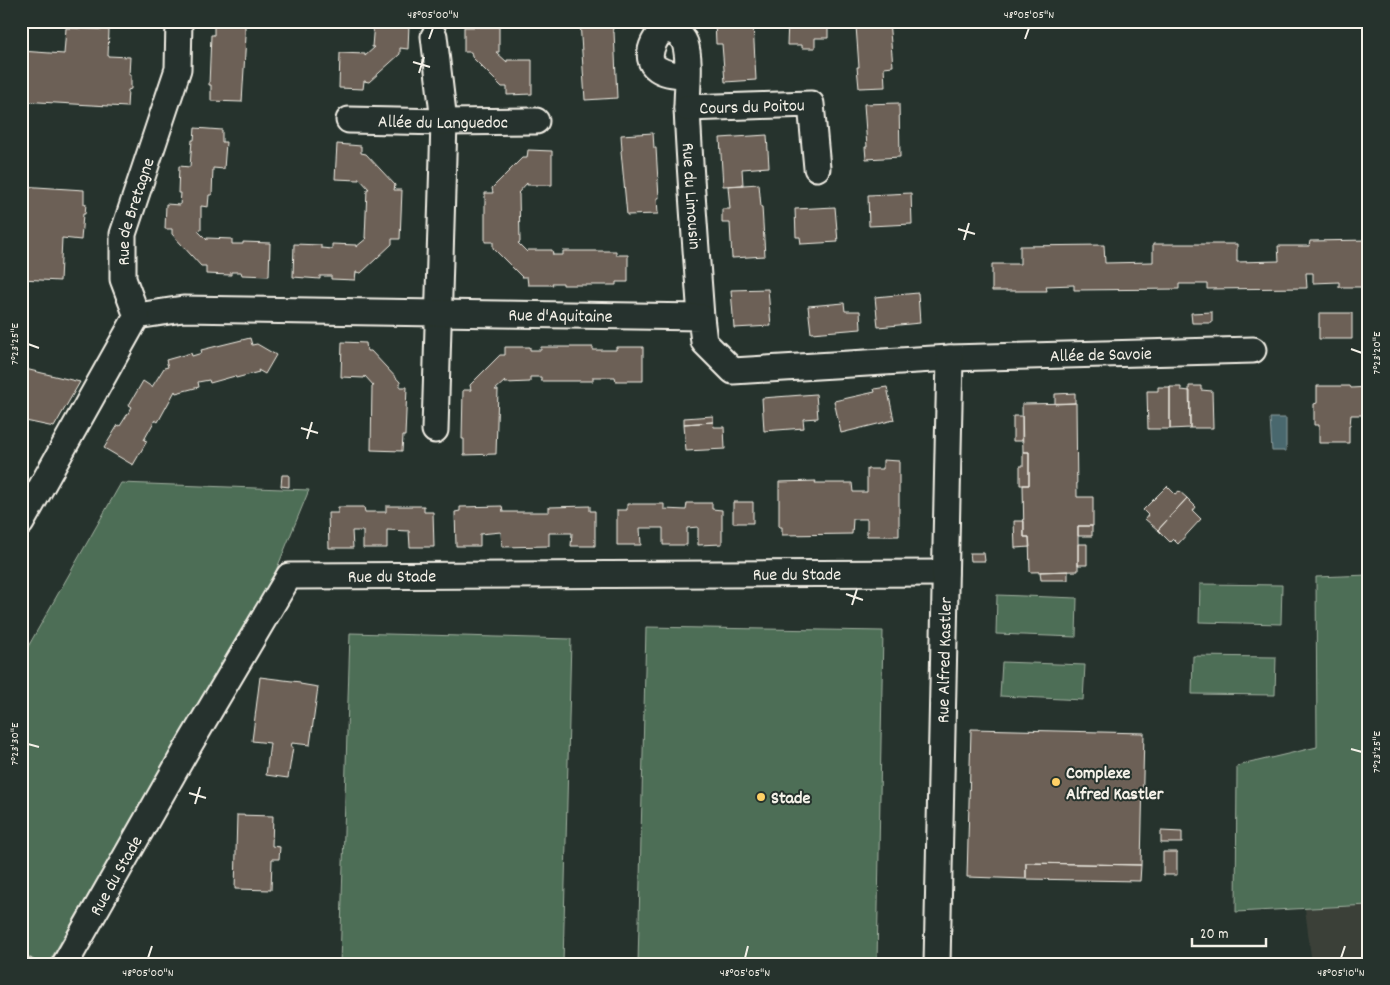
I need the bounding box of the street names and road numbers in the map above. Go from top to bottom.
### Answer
street label: Cours du Poitou [699,94,805,123]
street label: Allée du Languedoc [378,111,508,137]
street label: Rue du Limousin [674,142,706,251]
street label: Rue de Bretagne [113,155,163,266]
street label: Rue d'Aquitaine [508,304,613,331]
street label: Allée de Savoie [1050,343,1152,370]
street label: Rue du Stade [753,563,841,589]
street label: Rue du Stade [348,565,436,591]
street label: Rue Alfred Kastler [932,596,960,723]
street label: Rue du Stade [85,832,150,921]

